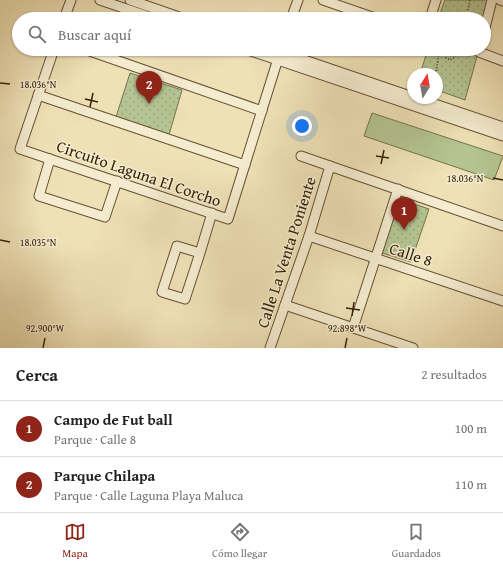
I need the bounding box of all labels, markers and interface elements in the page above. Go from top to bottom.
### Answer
search box [12,12,491,56]
icon: search [26,23,48,45]
text: Buscar aquí [58,24,131,45]
north arrow [407,68,443,104]
pin: 2 [136,71,162,104]
text: 18.036°N [20,77,57,92]
your location [292,116,312,136]
street label: Circuito Laguna El Corcho [54,134,224,212]
text: 18.036°N [447,171,484,186]
street label: Calle La Venta Poniente [250,173,322,331]
pin: 1 [391,197,417,230]
text: 18.035°N [20,235,57,250]
street label: Calle 8 [386,236,436,272]
text: 92.900°W [26,321,65,336]
text: 92.898°W [328,321,367,336]
text: Cerca [16,362,58,387]
text: 2 resultados [421,365,487,384]
text: Campo de Fut ball [54,409,173,430]
text: 1 [26,419,32,438]
text: 100 m [455,419,487,438]
text: Parque · Calle 8 [54,430,136,449]
text: Parque Chilapa [54,465,155,486]
text: 2 [26,475,32,494]
text: 110 m [455,475,487,494]
text: Parque · Calle Laguna Playa Maluca [54,486,243,505]
tab: Mapa [62,521,88,561]
tab: Cómo llegar [212,521,267,561]
tab: Guardados [392,521,441,561]

